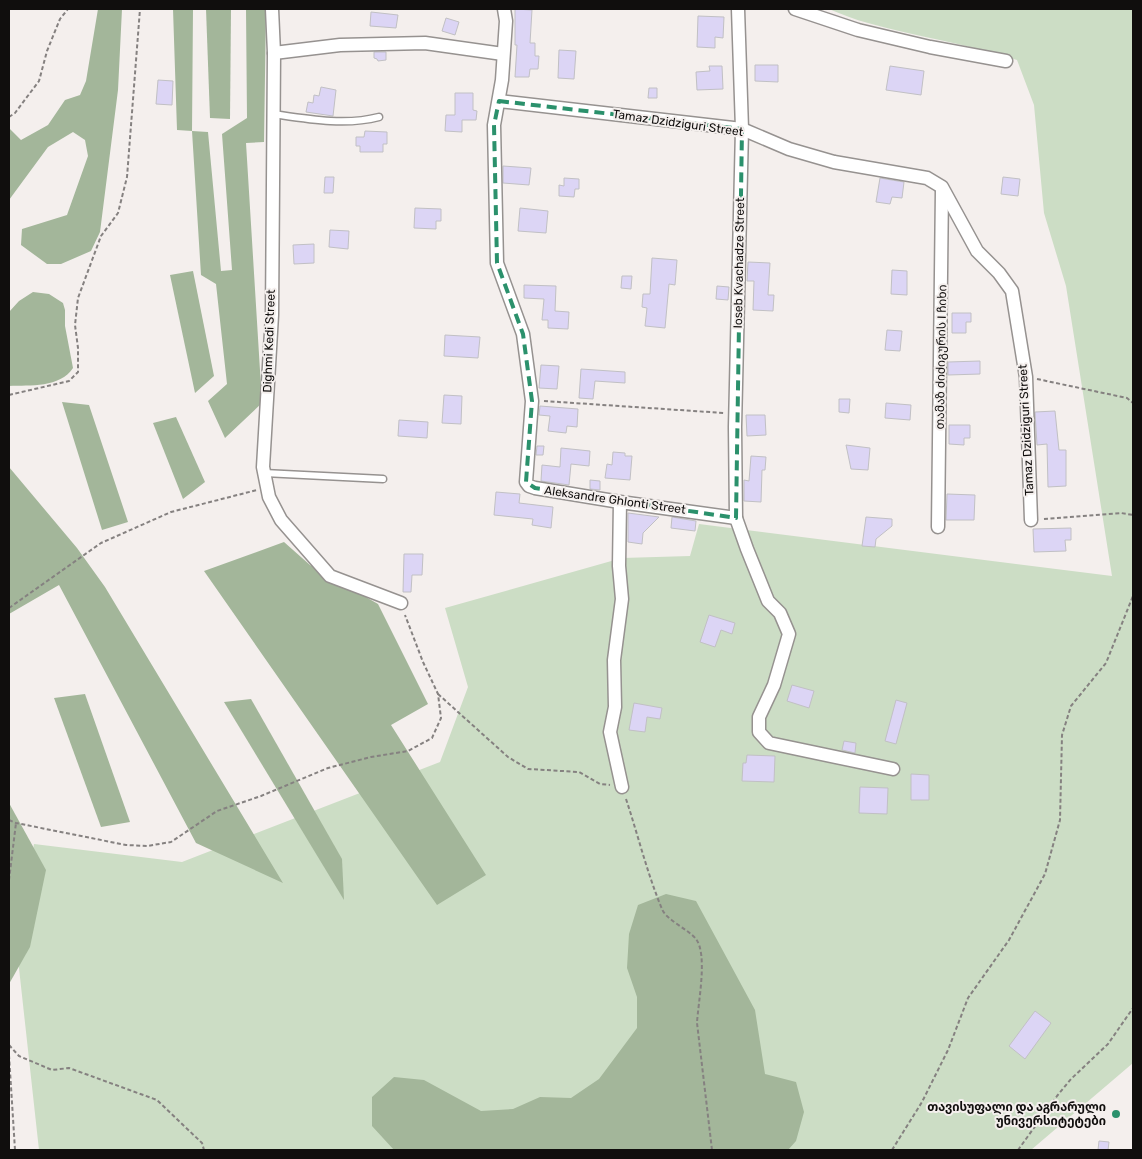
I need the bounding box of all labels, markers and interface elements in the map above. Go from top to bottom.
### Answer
street label: Tamaz Dzidziguri Street [612,107,744,139]
street label: Ioseb Kvachadze Street [731,197,747,329]
street label: თამაზ ძიძიგურის I ჩიხი [933,284,949,430]
street label: Dighmi Kedi Street [260,289,278,393]
street label: Tamaz Dzidziguri Street [1016,364,1036,496]
street label: Aleksandre Ghlonti Street [543,483,687,517]
place label: თავისუფალი და აგრარული უნივერსიტეტები [927,1100,1106,1128]
marker: თავისუფალი და აგრარული უნივერსიტეტები [1110,1108,1122,1120]

